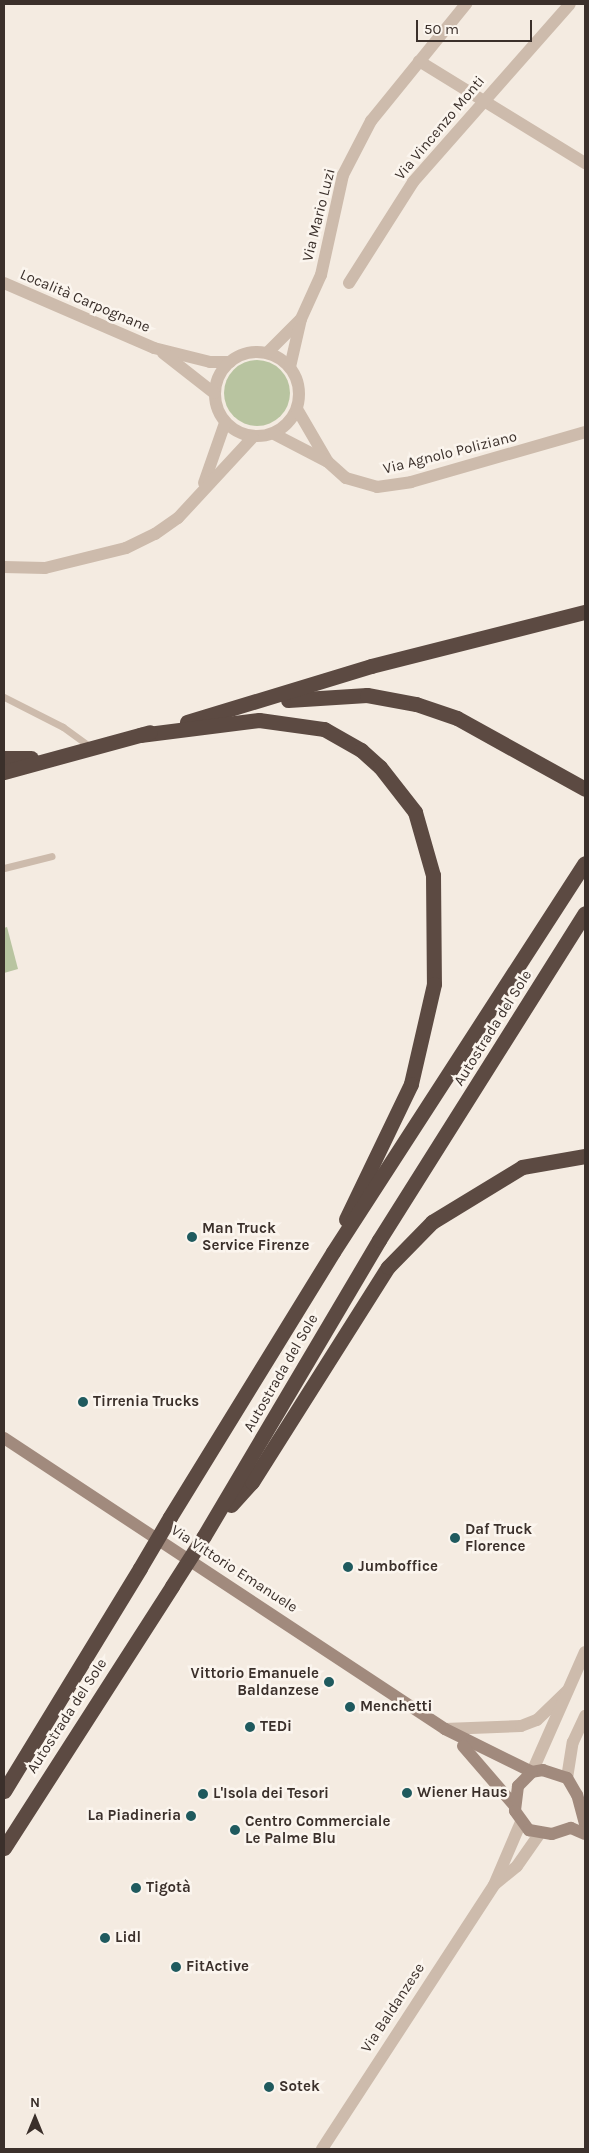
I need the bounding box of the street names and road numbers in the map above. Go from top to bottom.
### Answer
street label: Via Vincenzo Monti [391,72,489,184]
street label: Via Mario Luzi [299,167,339,263]
street label: Località Carpognane [17,265,153,337]
street label: Via Agnolo Poliziano [381,428,519,478]
street label: Autostrada del Sole [450,967,536,1089]
street label: Autostrada del Sole [240,1311,322,1435]
street label: Via Vittorio Emanuele [167,1521,301,1617]
street label: Autostrada del Sole [23,1655,111,1777]
street label: Via Baldanzese [357,1960,429,2056]

